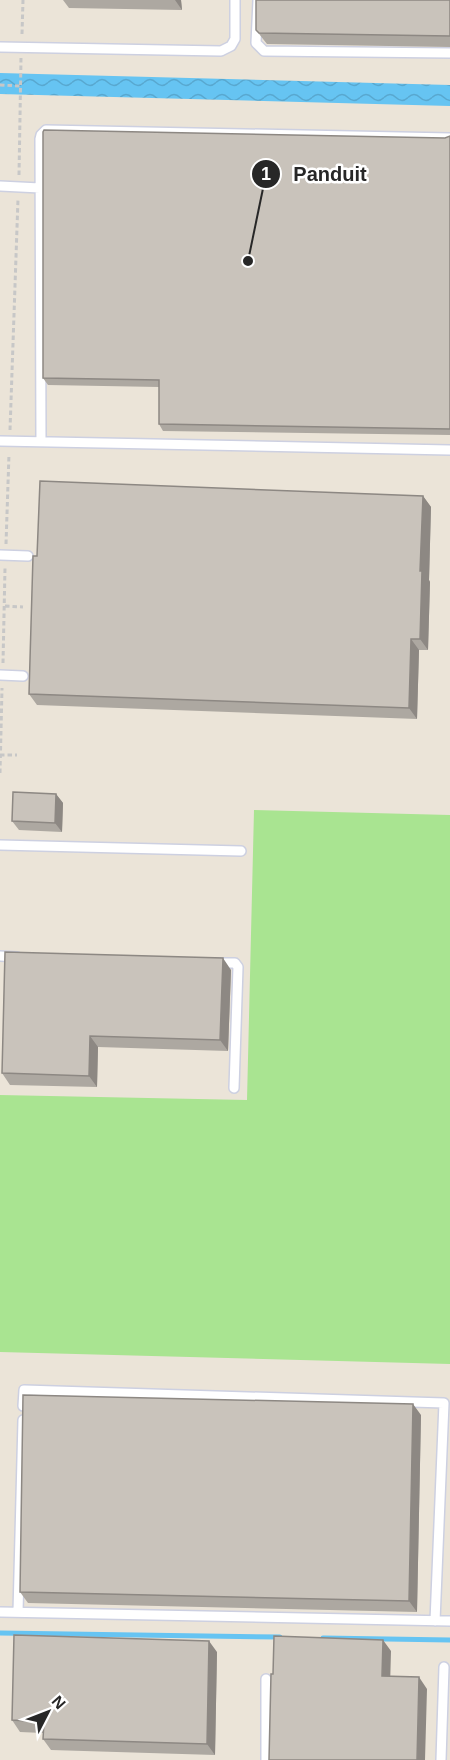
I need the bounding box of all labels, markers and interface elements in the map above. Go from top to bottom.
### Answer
callout: Panduit [251,155,379,193]
text: Panduit [293,163,367,185]
text: 1 [261,164,271,184]
north arrow [18,1682,78,1742]
text: N [49,1692,69,1712]

